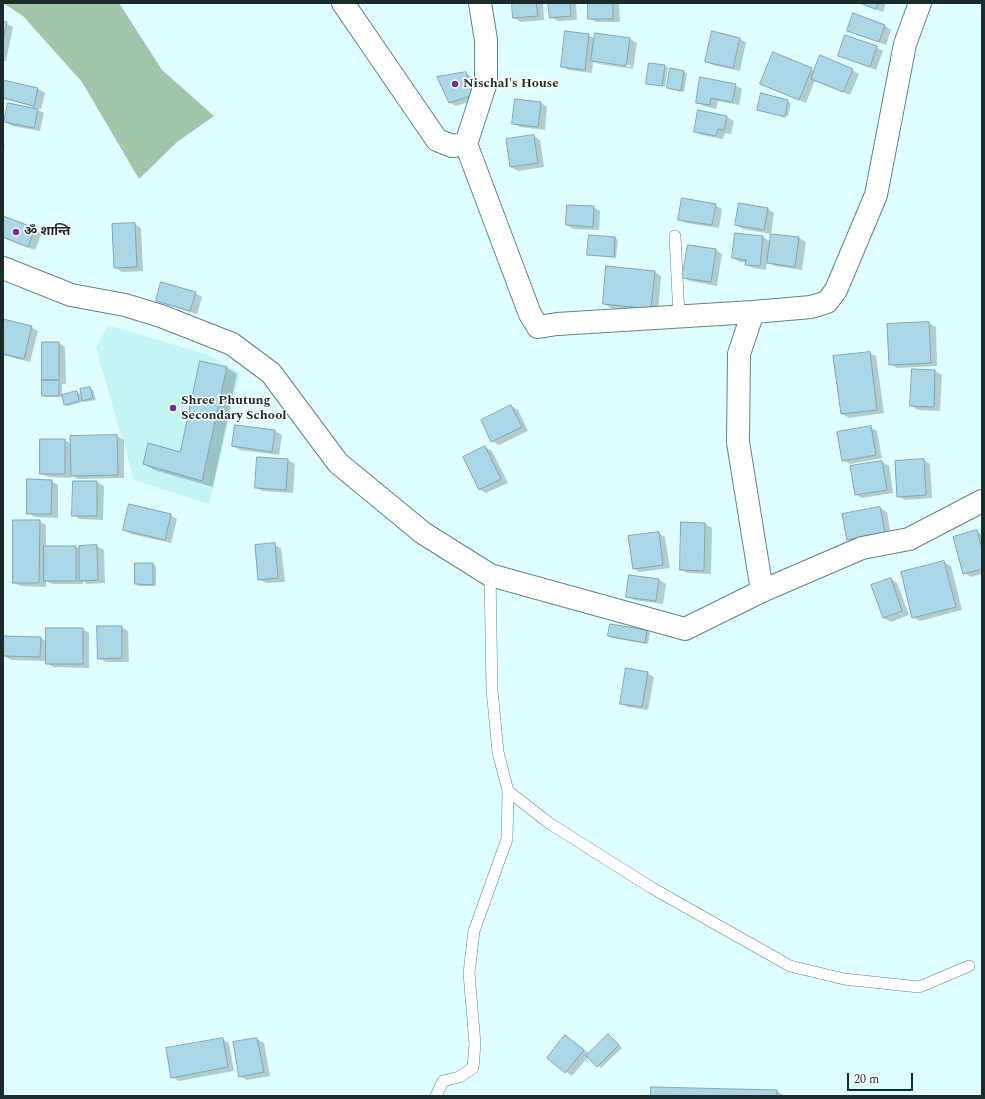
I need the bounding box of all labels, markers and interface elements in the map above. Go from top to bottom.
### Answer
place label: Nischal's House [463,76,559,92]
marker: Nischal's House [450,79,460,89]
place label: ॐ शान्ति [24,224,70,240]
marker: ॐ शान्ति [11,227,21,237]
place label: Shree Phutung Secondary School [181,393,286,424]
marker: Shree Phutung Secondary School [168,403,178,413]
scale bar [849,1065,915,1091]
text: 20 m [854,1070,879,1089]

